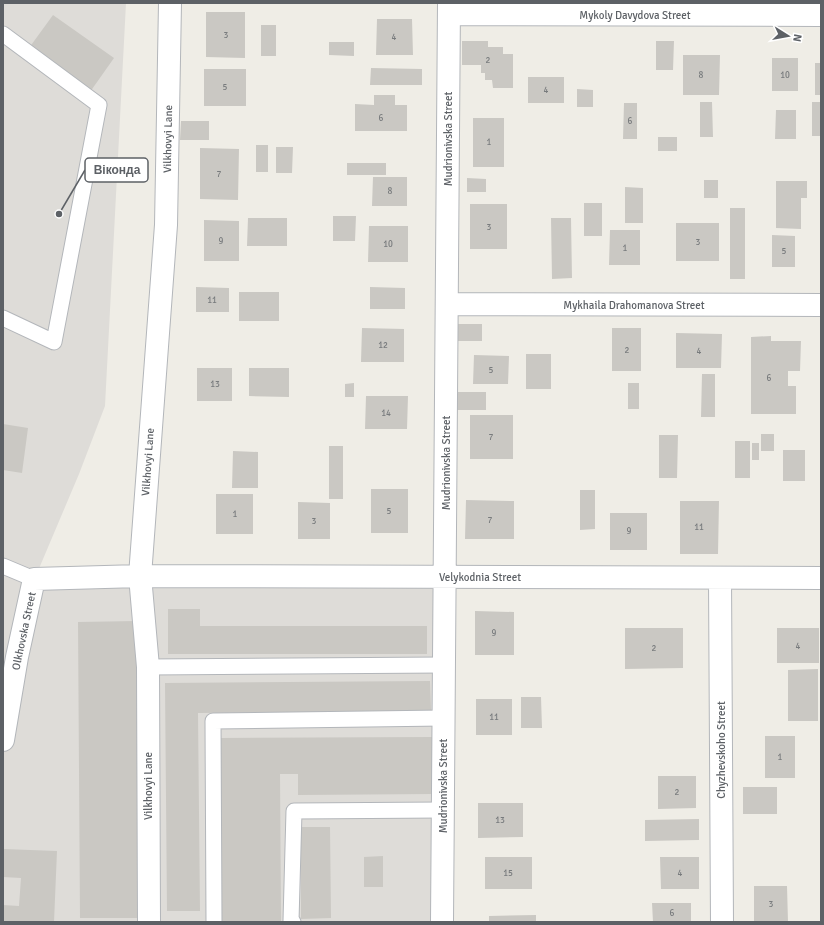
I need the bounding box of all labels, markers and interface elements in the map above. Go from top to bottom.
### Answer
street label: Mykoly Davydova Street [579,9,691,22]
north arrow [768,16,808,56]
house number: 3 [224,30,229,41]
house number: 4 [392,32,397,43]
text: N [790,33,804,43]
house number: 2 [486,55,491,66]
house number: 8 [699,70,704,81]
house number: 10 [780,70,790,81]
house number: 5 [223,82,228,93]
house number: 4 [544,85,549,96]
street label: Mudrionivska Street [442,92,455,186]
street label: Vilkhovyi Lane [161,105,175,173]
house number: 6 [379,113,384,124]
house number: 6 [628,116,633,127]
house number: 1 [487,137,492,148]
callout: Віконда [85,158,148,182]
text: Віконда [94,163,141,178]
house number: 7 [217,169,222,180]
house number: 8 [388,186,393,197]
house number: 3 [487,222,492,233]
house number: 9 [219,236,224,247]
house number: 3 [696,237,701,248]
house number: 10 [383,239,393,250]
house number: 1 [623,243,628,254]
house number: 5 [782,246,787,257]
house number: 11 [207,295,217,306]
street label: Mykhaila Drahomanova Street [563,299,705,312]
house number: 12 [378,340,388,351]
house number: 2 [625,345,630,356]
house number: 4 [697,346,702,357]
house number: 5 [489,365,494,376]
house number: 6 [767,373,772,384]
house number: 13 [210,379,220,390]
house number: 14 [381,408,391,419]
street label: Mudrionivska Street [440,416,453,510]
street label: Vilkhovyi Lane [139,428,157,496]
house number: 7 [489,432,494,443]
house number: 5 [387,506,392,517]
house number: 1 [233,509,238,520]
house number: 7 [488,515,493,526]
house number: 3 [312,516,317,527]
house number: 11 [694,522,704,533]
house number: 9 [627,526,632,537]
street label: Velykodnia Street [439,571,521,584]
street label: Olkhovska Street [9,591,39,671]
house number: 9 [492,628,497,639]
house number: 4 [796,641,801,652]
house number: 2 [652,643,657,654]
street label: Chyzhevskoho Street [715,701,728,799]
house number: 11 [489,712,499,723]
street label: Mudrionivska Street [437,739,450,833]
street label: Vilkhovyi Lane [142,752,155,820]
house number: 1 [778,752,783,763]
house number: 2 [675,787,680,798]
house number: 13 [495,815,505,826]
house number: 15 [503,868,513,879]
house number: 4 [678,868,683,879]
house number: 3 [769,899,774,910]
house number: 6 [670,908,675,919]

